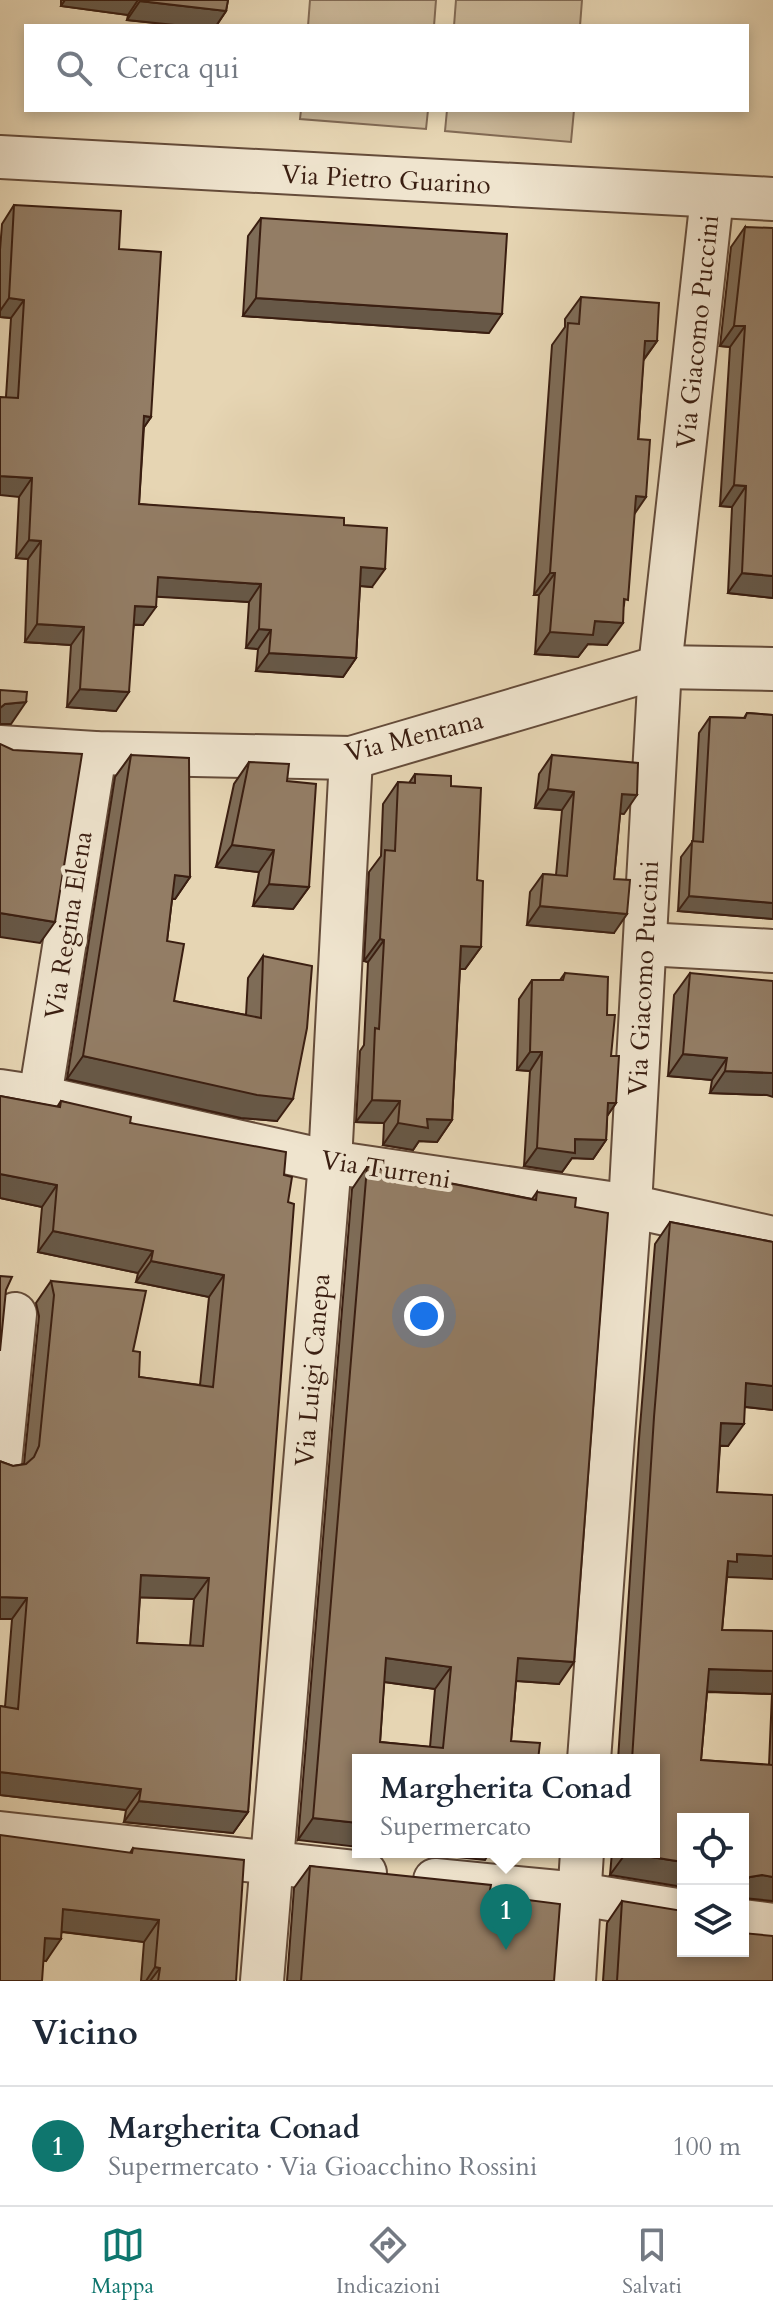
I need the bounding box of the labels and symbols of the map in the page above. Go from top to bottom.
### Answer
street label: Via Pietro Guarino [280,157,492,202]
street label: Via Giacomo Puccini [668,213,727,451]
street label: Via Mentana [341,702,487,771]
street label: Via Regina Elena [36,829,101,1022]
street label: Via Giacomo Puccini [620,860,667,1097]
street label: Via Turreni [319,1142,453,1197]
street label: Via Luigi Canepa [287,1272,338,1468]
your location [404,1296,444,1336]
pin: 1 [480,1884,532,1950]

